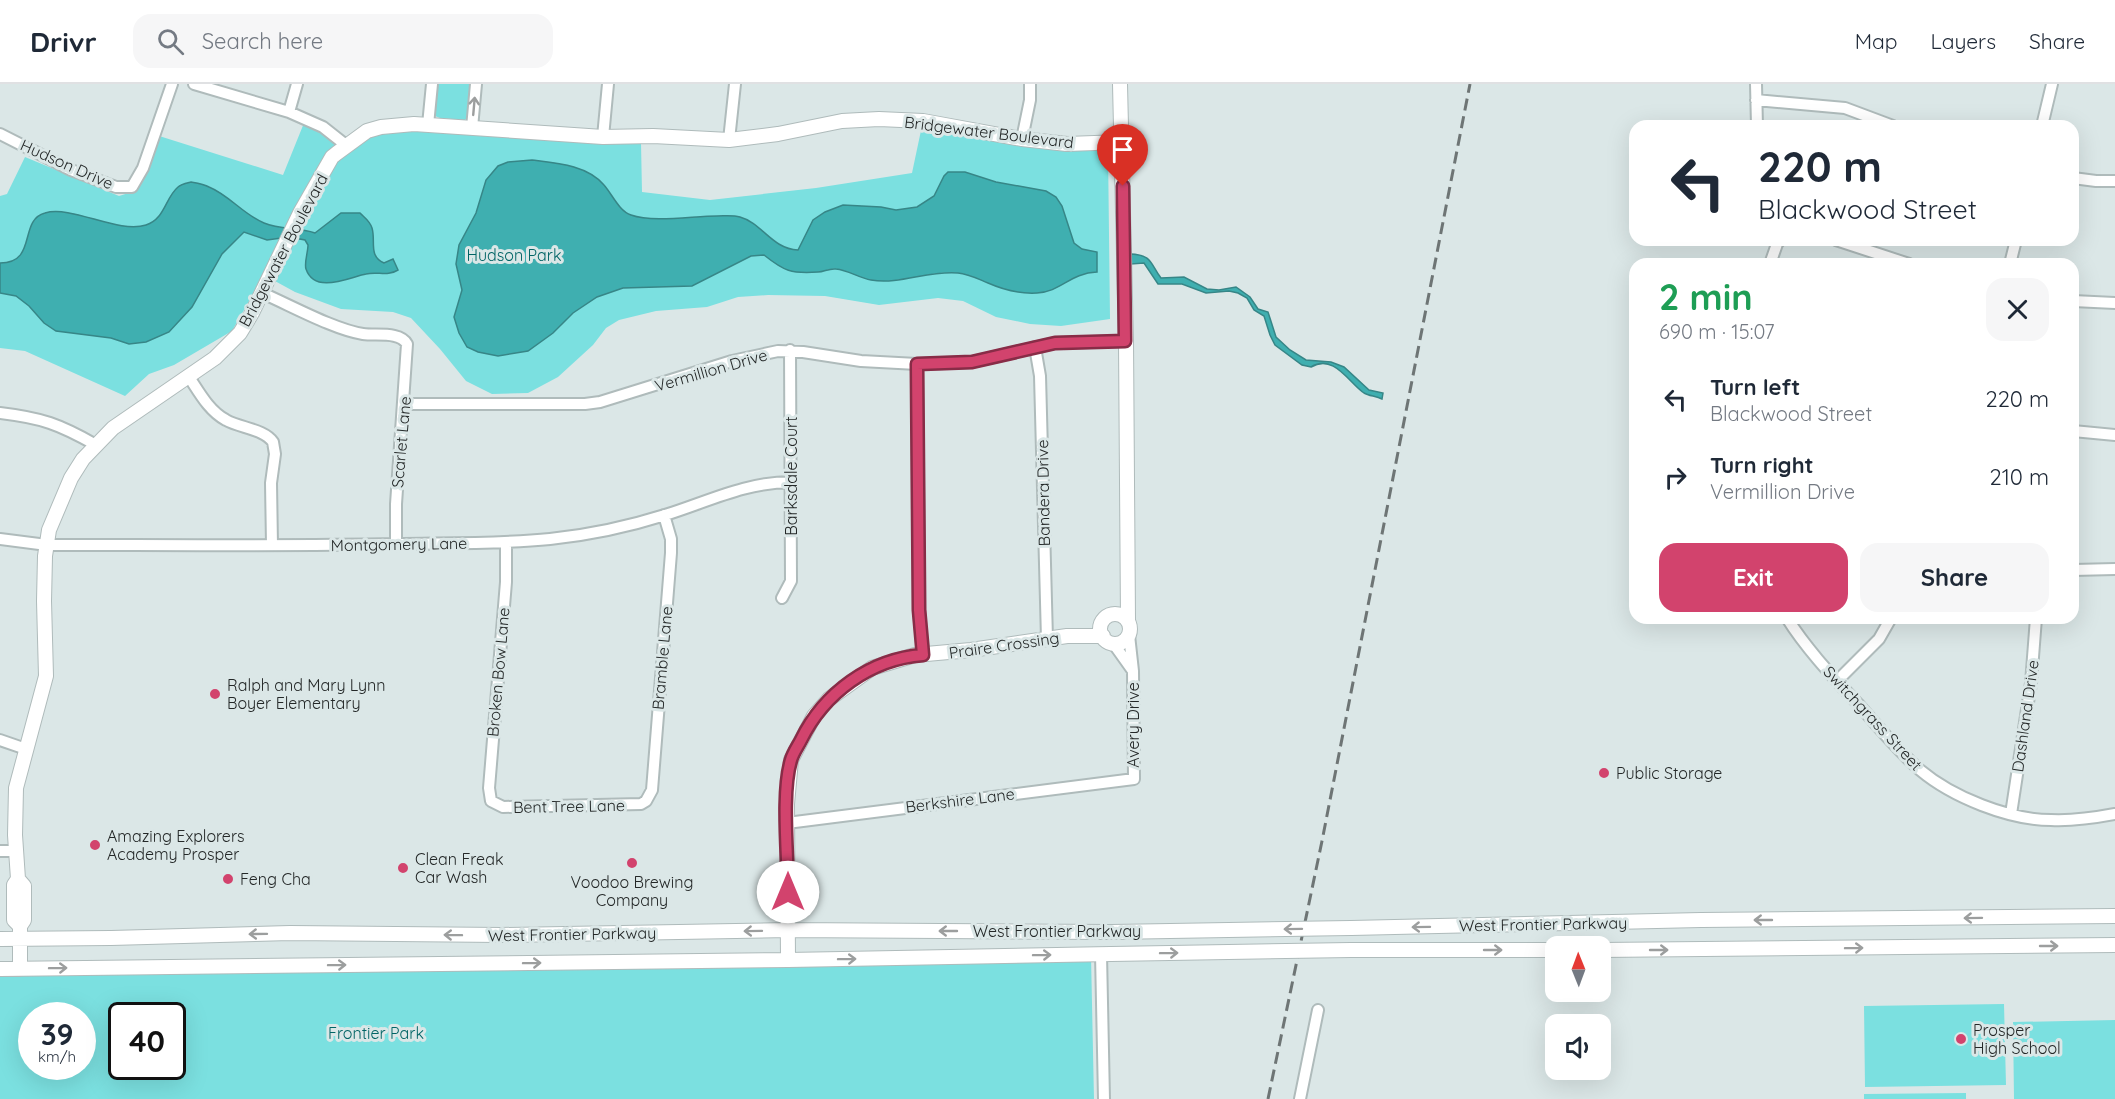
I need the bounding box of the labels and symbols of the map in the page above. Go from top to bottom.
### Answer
one-way arrow [469,97,480,116]
street label: Bridgewater Boulevard [903,112,1075,152]
pin [1097,124,1148,186]
street label: Hudson Drive [17,135,117,193]
street label: Bridgewater Boulevard [234,170,332,330]
park label: Hudson Park [467,245,561,265]
street label: Vermillion Drive [652,344,770,396]
street label: Scarlet Lane [387,395,415,489]
street label: Barksdale Court [781,416,801,536]
street label: Bandera Drive [1032,440,1054,546]
street label: Montgomery Lane [331,533,467,555]
street label: Bramble Lane [648,605,676,711]
street label: Broken Bow Lane [482,607,514,737]
street label: Praire Crossing [947,627,1061,663]
street label: Dashland Drive [2007,659,2043,773]
street label: Switchgrass Street [1819,661,1927,775]
place label: Ralph and Mary Lynn Boyer Elementary [227,675,386,713]
street label: Avery Drive [1123,682,1143,768]
marker: Ralph and Mary Lynn Boyer Elementary [208,687,222,701]
place label: Public Storage [1616,763,1722,783]
marker: Public Storage [1597,766,1611,780]
street label: Berkshire Lane [904,783,1016,817]
street label: Bent Tree Lane [513,795,625,817]
place label: Amazing Explorers Academy Prosper [107,826,245,864]
marker: Amazing Explorers Academy Prosper [88,838,102,852]
place label: Clean Freak Car Wash [415,849,503,887]
marker: Voodoo Brewing Company [625,856,639,870]
position arrow [756,860,820,924]
marker: Clean Freak Car Wash [396,861,410,875]
place label: Feng Cha [240,869,311,889]
marker: Feng Cha [221,872,235,886]
place label: Voodoo Brewing Company [571,872,693,910]
one-way arrow [1963,912,1983,924]
street label: West Frontier Parkway [1459,913,1627,935]
one-way arrow [1754,914,1774,926]
street label: West Frontier Parkway [973,921,1141,941]
one-way arrow [1412,921,1432,933]
street label: West Frontier Parkway [488,923,656,945]
one-way arrow [1283,923,1303,935]
one-way arrow [744,925,764,936]
one-way arrow [939,925,959,937]
one-way arrow [249,928,269,940]
one-way arrow [444,929,464,941]
north arrow [1545,936,1611,1002]
one-way arrow [2038,940,2058,952]
one-way arrow [1843,942,1863,954]
one-way arrow [1483,944,1503,956]
one-way arrow [1648,944,1668,956]
one-way arrow [1159,947,1179,959]
one-way arrow [1031,949,1051,961]
one-way arrow [836,953,856,965]
one-way arrow [522,957,542,969]
one-way arrow [327,959,347,971]
one-way arrow [48,962,68,974]
speed limit sign: 40 [108,1002,186,1080]
place label: Prosper High School [1973,1020,2061,1058]
park label: Frontier Park [328,1023,424,1043]
marker: Prosper High School [1954,1032,1968,1046]

